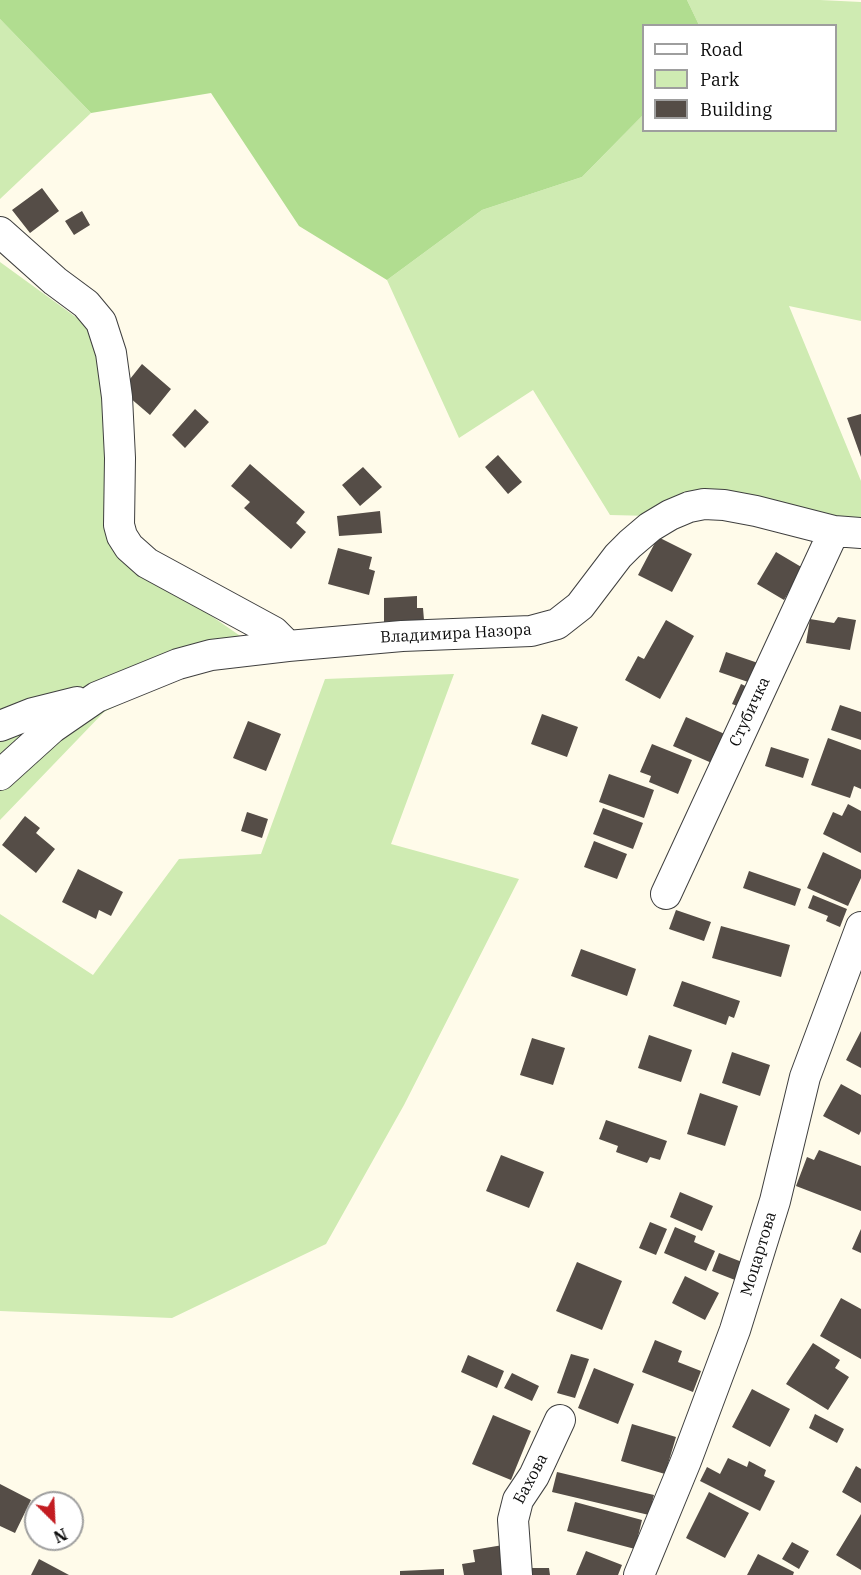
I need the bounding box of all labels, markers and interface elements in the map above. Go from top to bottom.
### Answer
legend [642,24,837,132]
text: Road [700,38,743,61]
text: Park [700,68,739,91]
text: Building [700,98,772,121]
street label: Владимира Назора [380,620,532,648]
street label: Стубичка [726,674,774,750]
street label: Моцартова [737,1209,781,1299]
street label: Бахова [510,1451,552,1507]
north arrow [24,1491,84,1551]
text: N [51,1524,70,1547]

